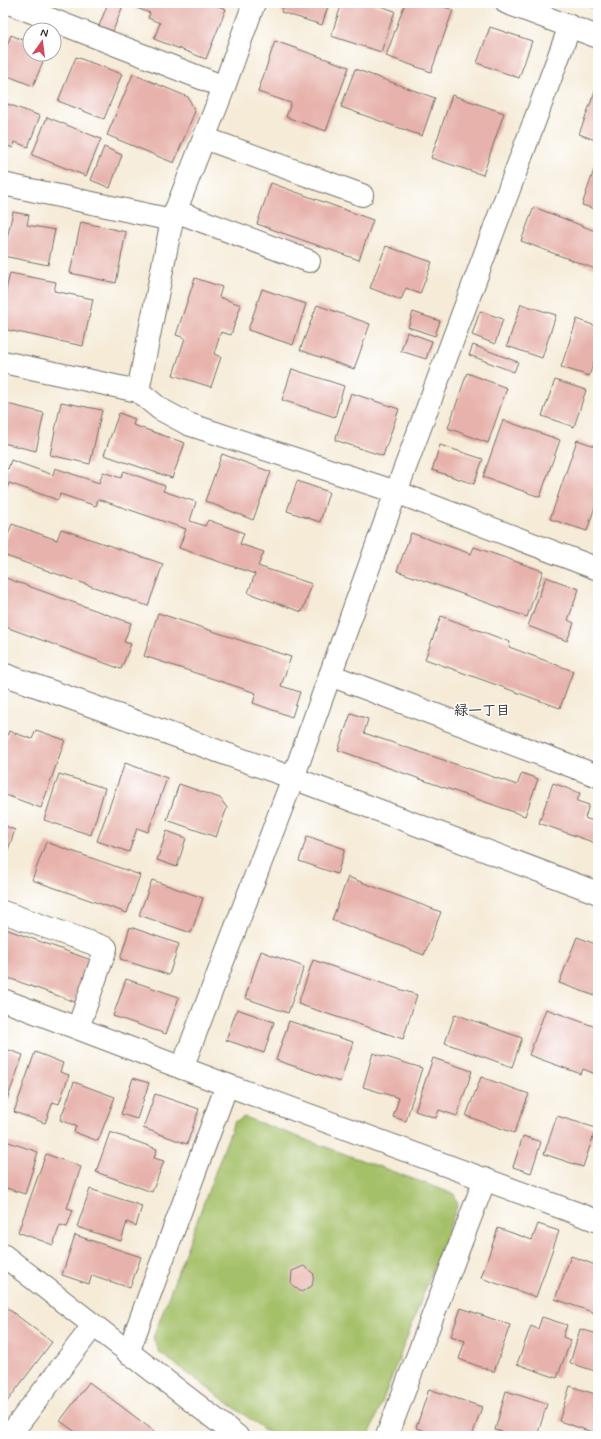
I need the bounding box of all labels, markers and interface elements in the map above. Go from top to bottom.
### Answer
north arrow [22,22,62,62]
text: N [39,26,49,41]
district label: 緑一丁目 [454,702,510,720]

